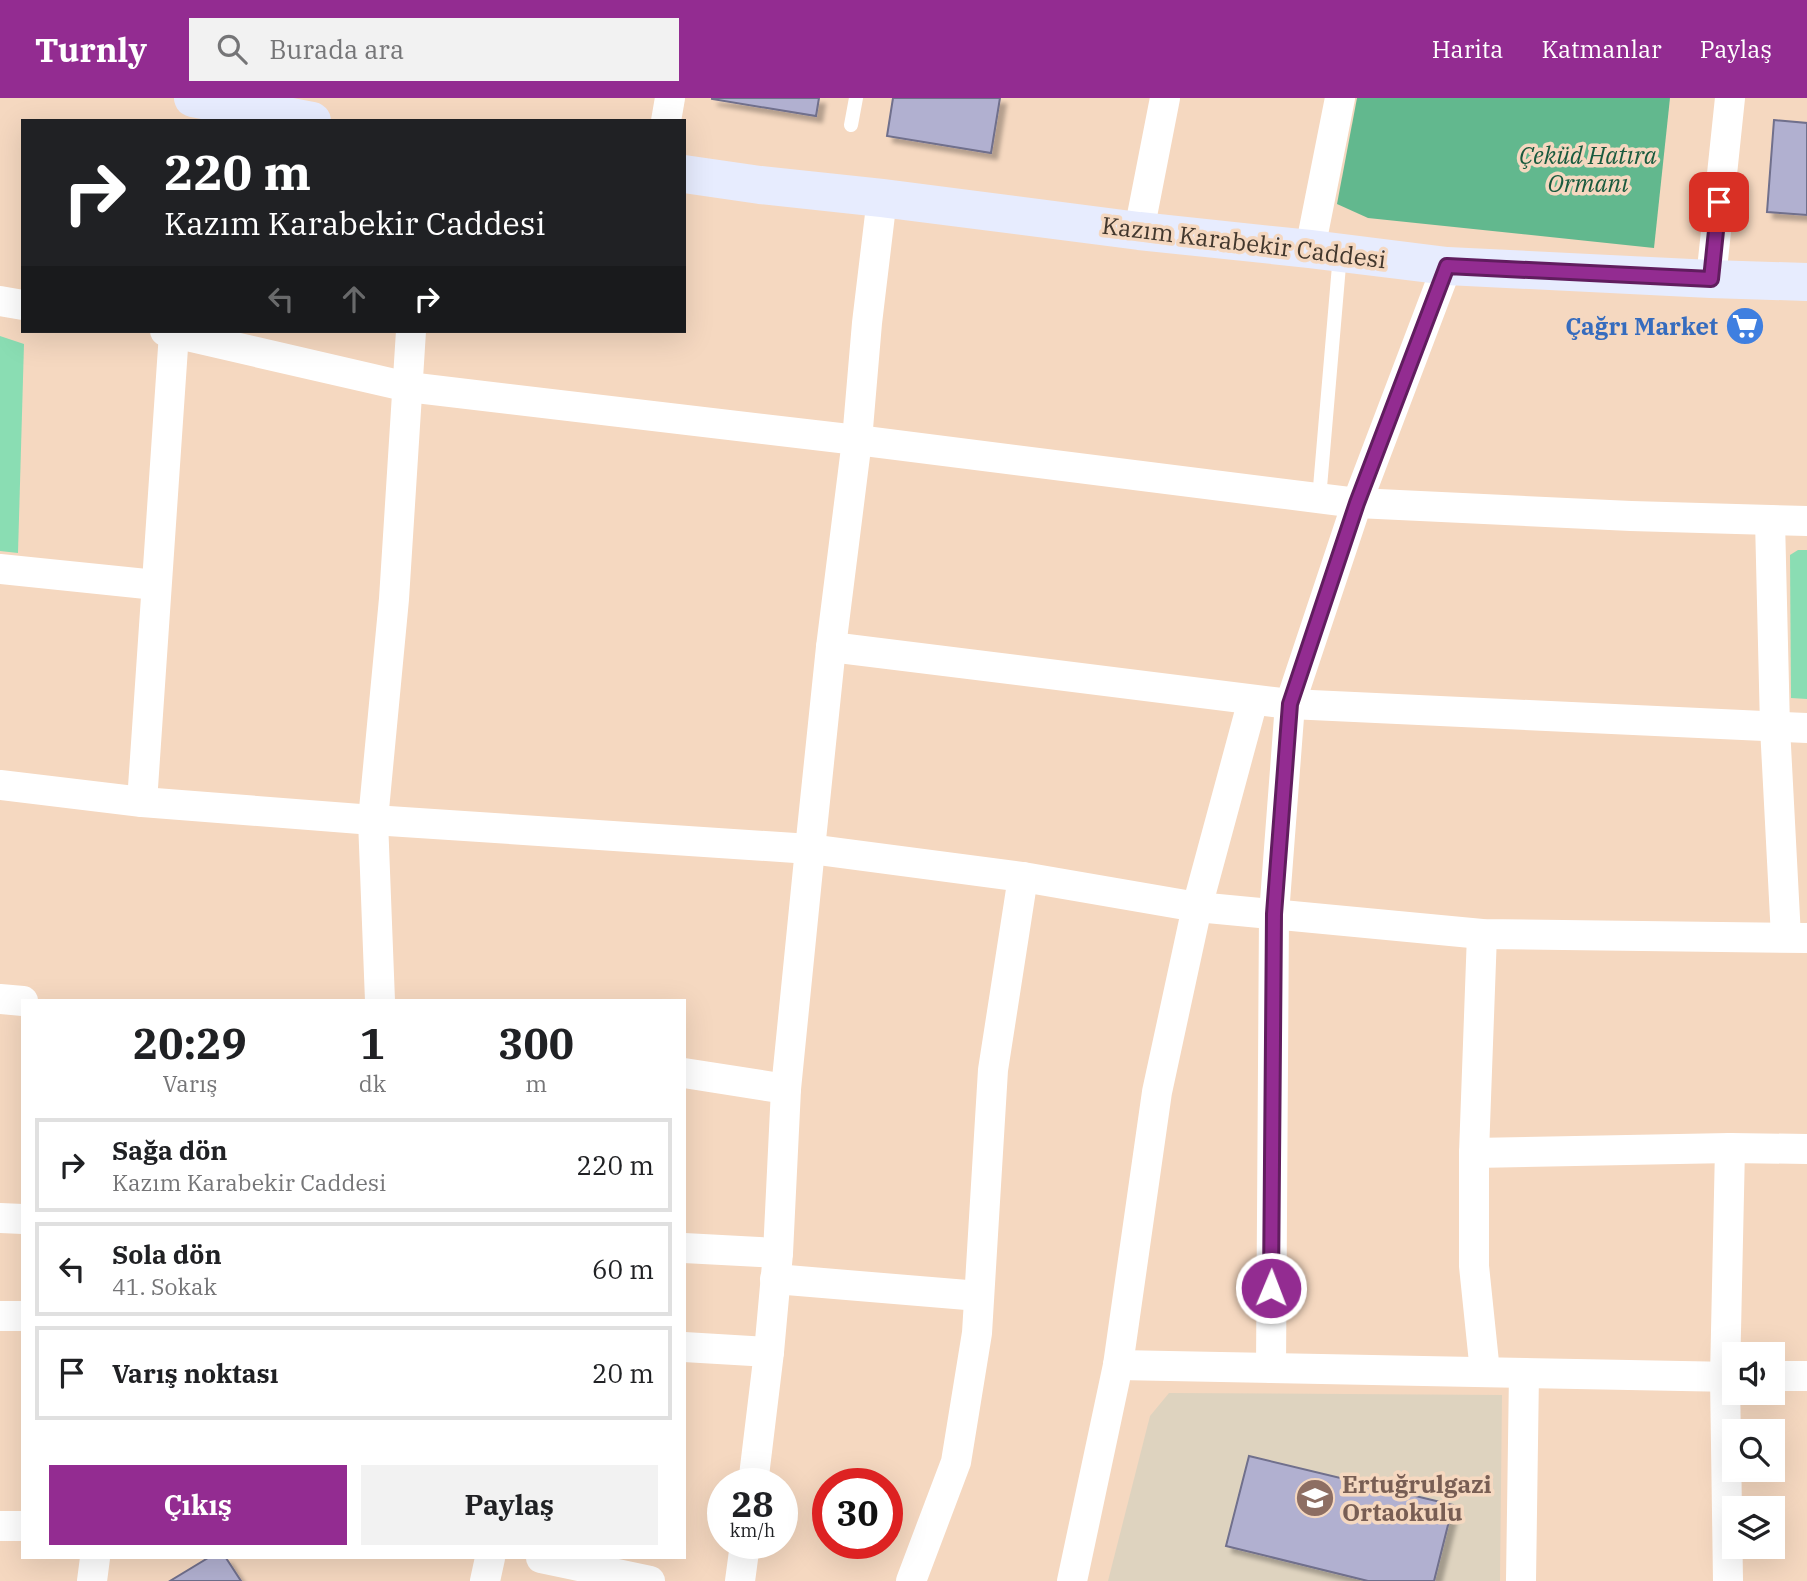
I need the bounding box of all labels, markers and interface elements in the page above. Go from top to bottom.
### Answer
search box [189,18,679,81]
text: Turnly [35,28,147,71]
icon: search [213,30,251,68]
text: Burada ara [269,32,404,66]
text: Harita [1432,33,1503,65]
text: Katmanlar [1541,33,1662,65]
text: Paylaş [1700,33,1772,65]
park label: Çeküd Hatıra Ormanı [1519,139,1657,199]
text: 220 m [164,140,311,203]
icon: right [49,147,140,238]
pin [1689,172,1749,232]
icon: arrive [1700,183,1738,221]
text: Kazım Karabekir Caddesi [164,202,545,244]
street label: Kazım Karabekir Caddesi [1100,209,1388,275]
icon: left [262,280,300,318]
icon: ahead [335,280,373,318]
icon: right [408,280,446,318]
supermarket icon: Çağrı Market [1724,305,1766,347]
place label: Çağrı Market [1565,310,1718,342]
text: 20:29 [133,1016,247,1071]
text: 1 [360,1016,385,1071]
text: 300 [498,1016,574,1071]
text: Varış [162,1068,217,1098]
text: dk [359,1068,386,1098]
text: m [525,1068,547,1098]
text: Sağa dön [112,1133,228,1167]
icon: right [53,1146,91,1184]
text: 220 m [576,1148,654,1182]
text: Kazım Karabekir Caddesi [112,1167,386,1197]
text: Sola dön [112,1237,222,1271]
icon: left [53,1250,91,1288]
position arrow [1234,1251,1308,1325]
text: 60 m [592,1252,654,1286]
text: 41. Sokak [112,1271,217,1301]
map controls [1722,1342,1785,1559]
button: sound [1722,1342,1785,1405]
icon: arrive [53,1354,91,1392]
text: Varış noktası [112,1356,278,1390]
text: 20 m [592,1356,654,1390]
button: search [1722,1419,1785,1482]
button: Çıkış [49,1465,347,1545]
button: Paylaş [361,1465,658,1545]
speed limit sign: 30 [812,1468,903,1559]
place label: Ertuğrulgazi Ortaokulu [1342,1468,1492,1528]
school or university icon: Ertuğrulgazi Ortaokulu [1294,1477,1336,1519]
text: 28 [731,1481,774,1527]
button: layers [1722,1496,1785,1559]
text: km/h [730,1519,775,1542]

